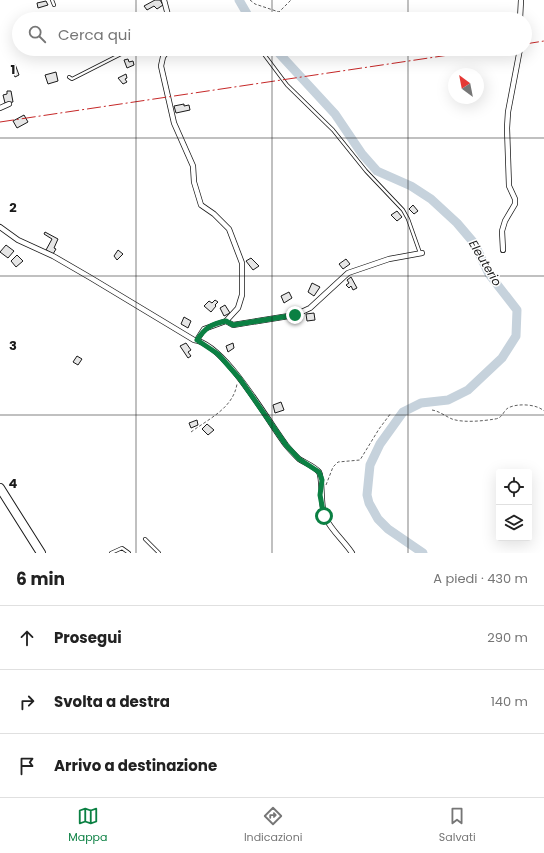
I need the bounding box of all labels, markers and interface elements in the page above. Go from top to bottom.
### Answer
search box [12,12,532,56]
icon: search [26,23,48,45]
text: Cerca qui [58,24,131,45]
text: 1 [11,60,15,79]
north arrow [448,68,484,104]
text: 2 [9,198,17,217]
water label: Eleuterio [465,236,506,289]
route end [286,306,304,324]
text: 3 [9,336,17,355]
map controls [496,469,532,541]
button: locate [496,469,532,505]
text: 4 [9,474,18,493]
button: layers [496,505,532,541]
route start [315,507,333,525]
text: 6 min [16,567,65,591]
text: A piedi · 430 m [433,569,528,588]
icon: ahead [16,627,38,649]
text: Prosegui [54,627,122,648]
text: 290 m [487,628,528,647]
icon: right [16,691,38,713]
text: Svolta a destra [54,691,170,712]
text: 140 m [491,692,528,711]
icon: arrive [16,755,38,777]
text: Arrivo a destinazione [54,755,217,776]
tab: Mappa [68,805,107,846]
tab: Indicazioni [244,805,302,846]
tab: Salvati [439,805,476,846]

